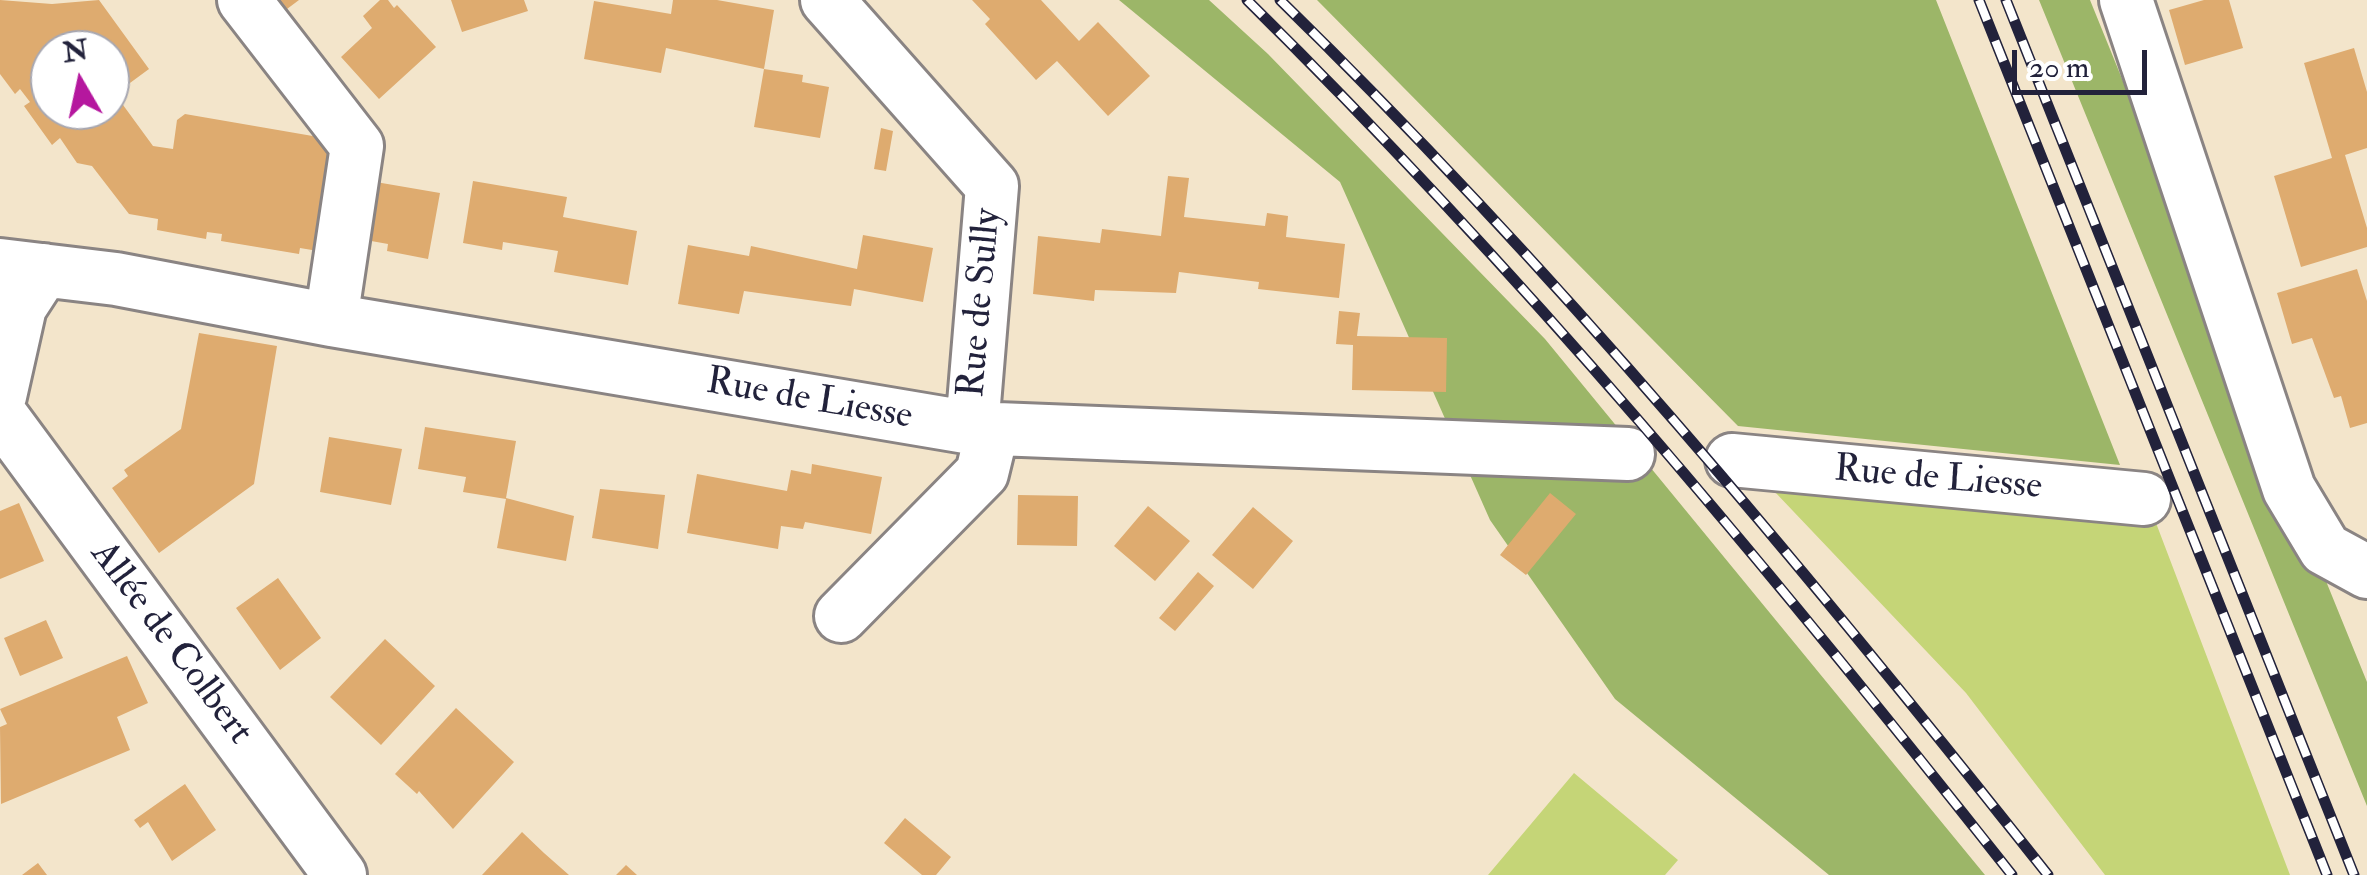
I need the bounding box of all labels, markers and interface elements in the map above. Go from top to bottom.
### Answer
north arrow [30,30,130,130]
scale bar [2017,30,2152,92]
text: N [60,33,91,71]
text: 20 m [2029,49,2089,86]
street label: Rue de Sully [951,207,1013,399]
street label: Rue de Liesse [703,360,915,442]
street label: Rue de Liesse [1832,448,2044,512]
street label: Allée de Colbert [79,534,261,754]

